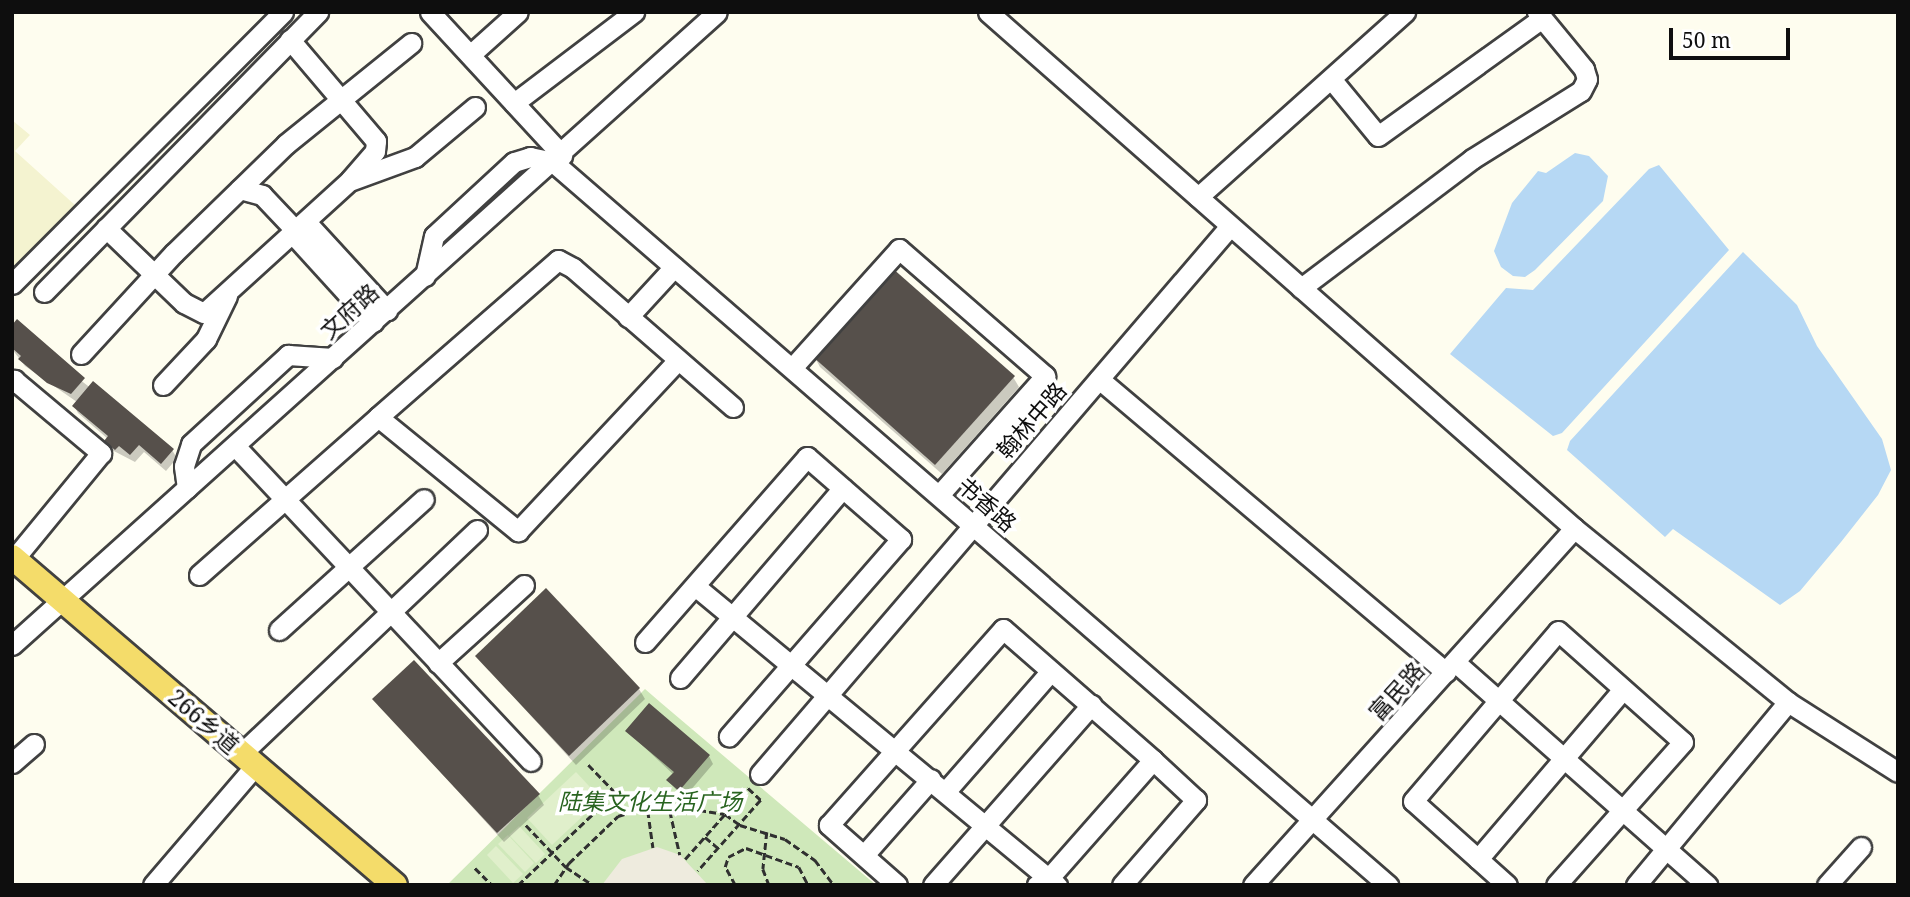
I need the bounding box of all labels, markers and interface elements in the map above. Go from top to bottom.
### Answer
scale bar [1672,14,1793,58]
text: 50 m [1682,26,1731,54]
street label: 文府路 [314,278,384,344]
street label: 翰林中路 [990,376,1072,464]
street label: 书香路 [952,471,1022,537]
street label: 富民路 [1363,656,1429,726]
street label: 266乡道 [163,683,245,759]
park label: 陆集文化生活广场 [558,787,742,815]

